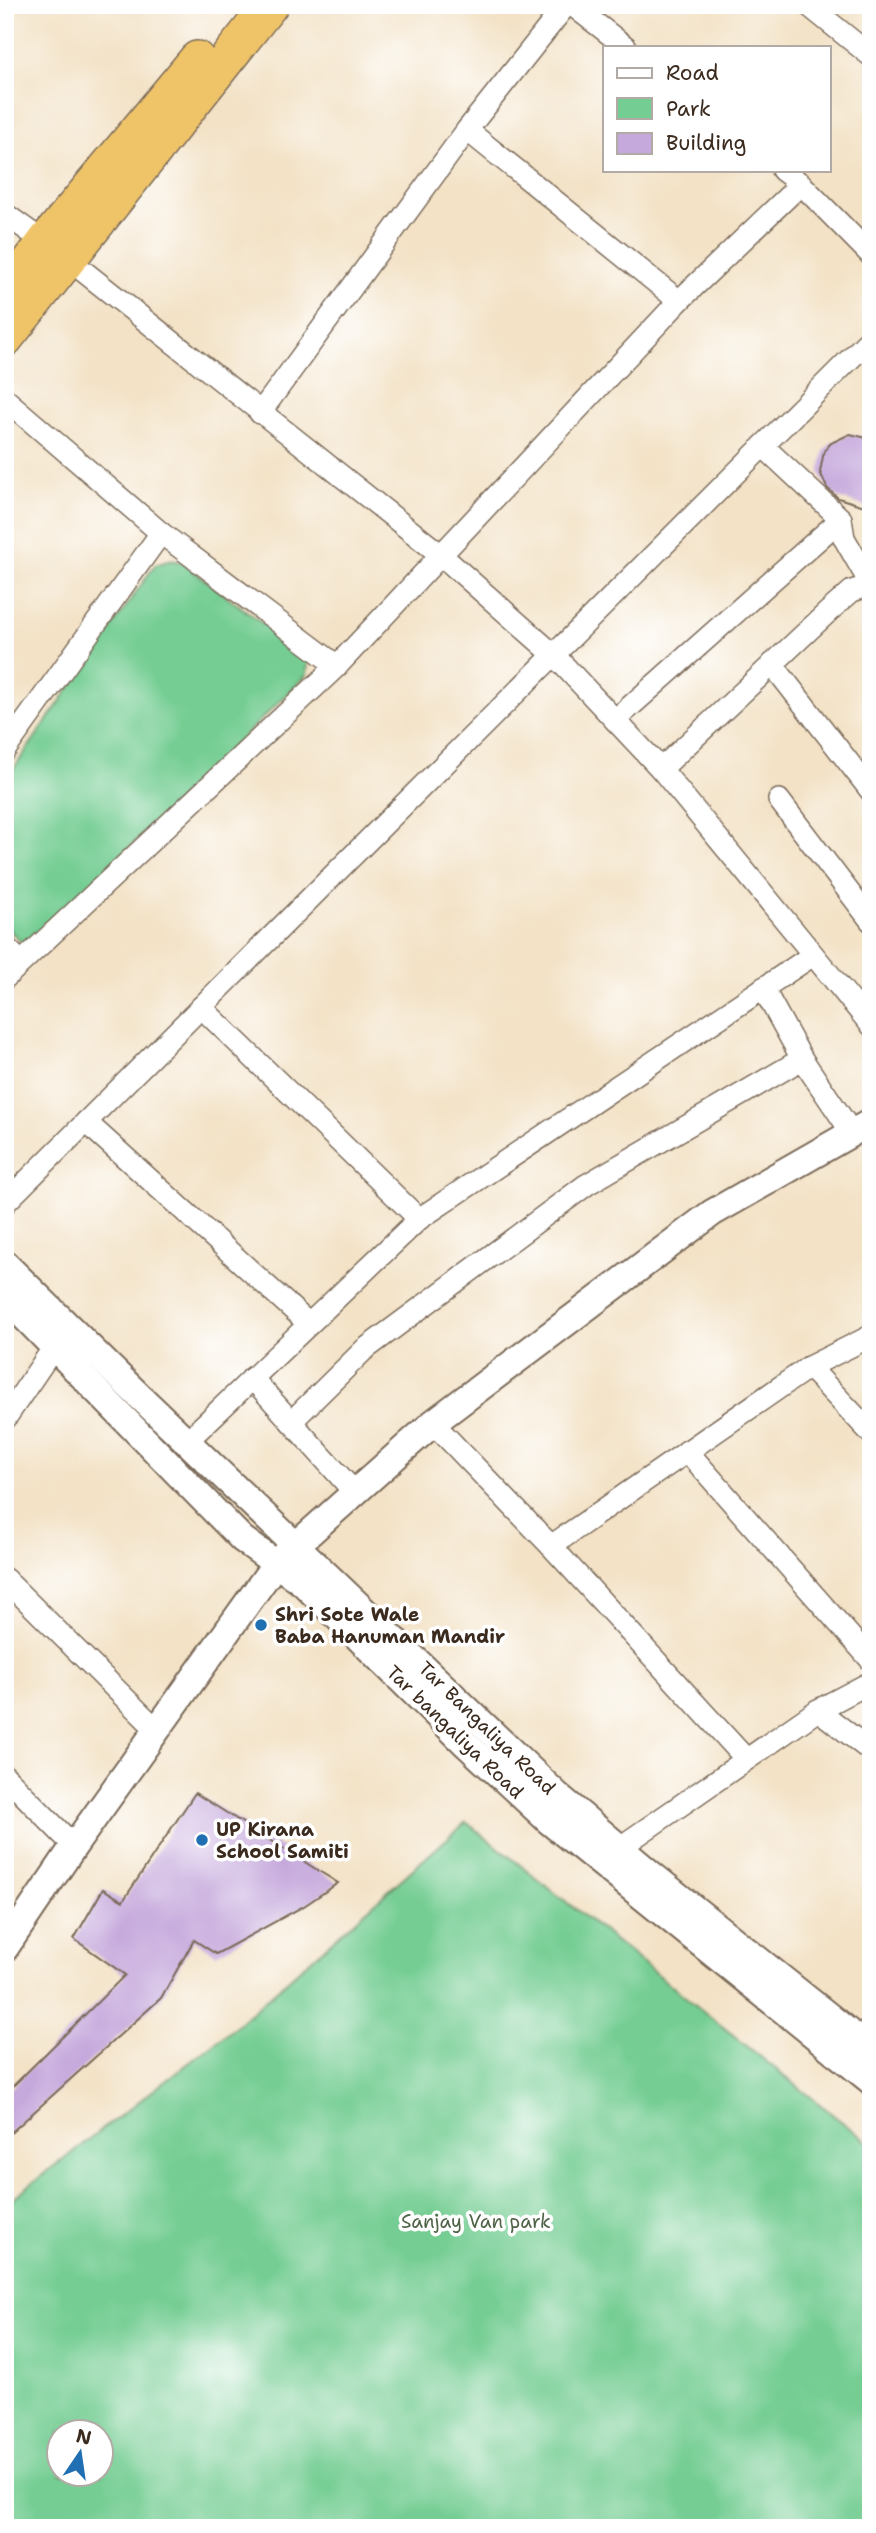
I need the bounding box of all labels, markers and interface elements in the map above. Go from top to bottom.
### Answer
legend [603,46,830,172]
text: Road [666,59,719,87]
text: Park [666,95,711,123]
text: Building [666,129,746,157]
place label: Shri Sote Wale Baba Hanuman Mandir [275,1602,505,1649]
marker: Shri Sote Wale Baba Hanuman Mandir [253,1617,269,1633]
street label: Tar Bangaliya Road [413,1656,561,1800]
street label: Tar bangaliya Road [381,1660,529,1804]
place label: UP Kirana School Samiti [216,1817,349,1864]
marker: UP Kirana School Samiti [194,1832,210,1848]
park label: Sanjay Van park [401,2209,551,2234]
north arrow [46,2418,116,2488]
text: N [74,2423,94,2451]

